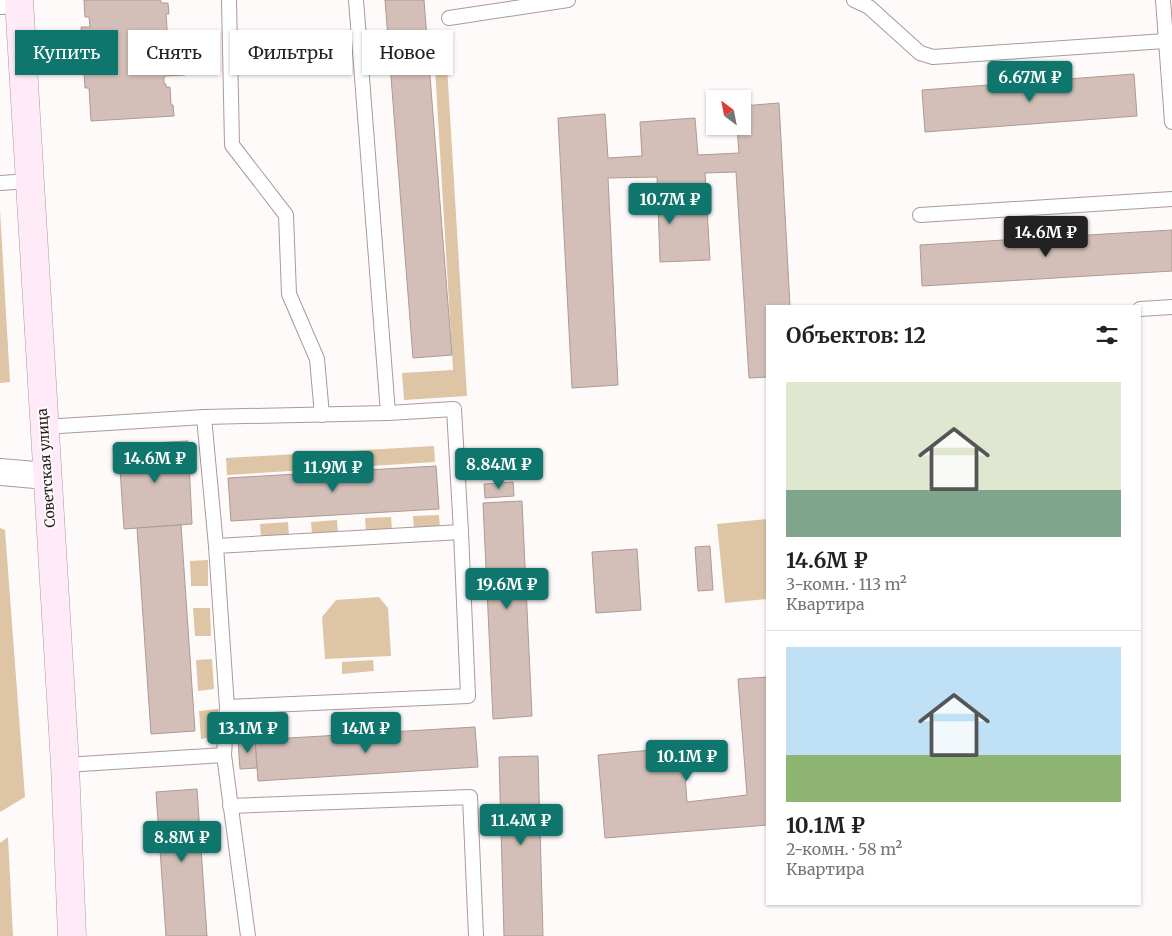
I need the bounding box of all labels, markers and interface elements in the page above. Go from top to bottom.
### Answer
chip: Купить [15,30,118,75]
chip: Снять [128,30,220,75]
chip: Фильтры [230,30,352,75]
chip: Новое [362,30,453,75]
pin: 6.67M ₽ [984,61,1076,103]
text: 6.67M ₽ [998,67,1062,87]
north arrow [706,90,751,135]
map controls [706,90,751,135]
pin: 10.7M ₽ [624,182,716,225]
text: 10.7M ₽ [640,189,700,209]
pin: 14.6M ₽ [1000,216,1092,258]
text: 14.6M ₽ [1015,222,1077,242]
icon: filters [1093,321,1121,349]
text: Объектов: 12 [786,322,926,349]
street label: Советская улица [33,407,59,528]
icon: home [909,414,999,504]
pin: 14.6M ₽ [109,442,201,484]
text: 14.6M ₽ [124,448,186,468]
pin: 8.84M ₽ [453,448,545,490]
pin: 11.9M ₽ [287,450,379,493]
text: 8.84M ₽ [466,454,532,474]
text: 11.9M ₽ [304,457,362,477]
text: 14.6M ₽ [786,547,868,574]
pin: 19.6M ₽ [461,568,553,610]
text: 19.6M ₽ [476,574,538,594]
text: 3-комн. · 113 m² [786,574,907,594]
text: Квартира [786,594,865,614]
icon: home [909,680,999,770]
pin: 13.1M ₽ [202,712,294,754]
pin: 14M ₽ [331,712,401,754]
text: 13.1M ₽ [218,718,278,738]
text: 14M ₽ [342,718,390,738]
pin: 10.1M ₽ [641,740,733,782]
text: 10.1M ₽ [657,746,717,766]
pin: 11.4M ₽ [475,804,567,846]
text: 11.4M ₽ [491,810,551,830]
text: 10.1M ₽ [786,812,865,839]
pin: 8.8M ₽ [141,820,223,863]
text: 8.8M ₽ [154,827,210,847]
text: 2-комн. · 58 m² [786,839,902,859]
text: Квартира [786,859,865,879]

